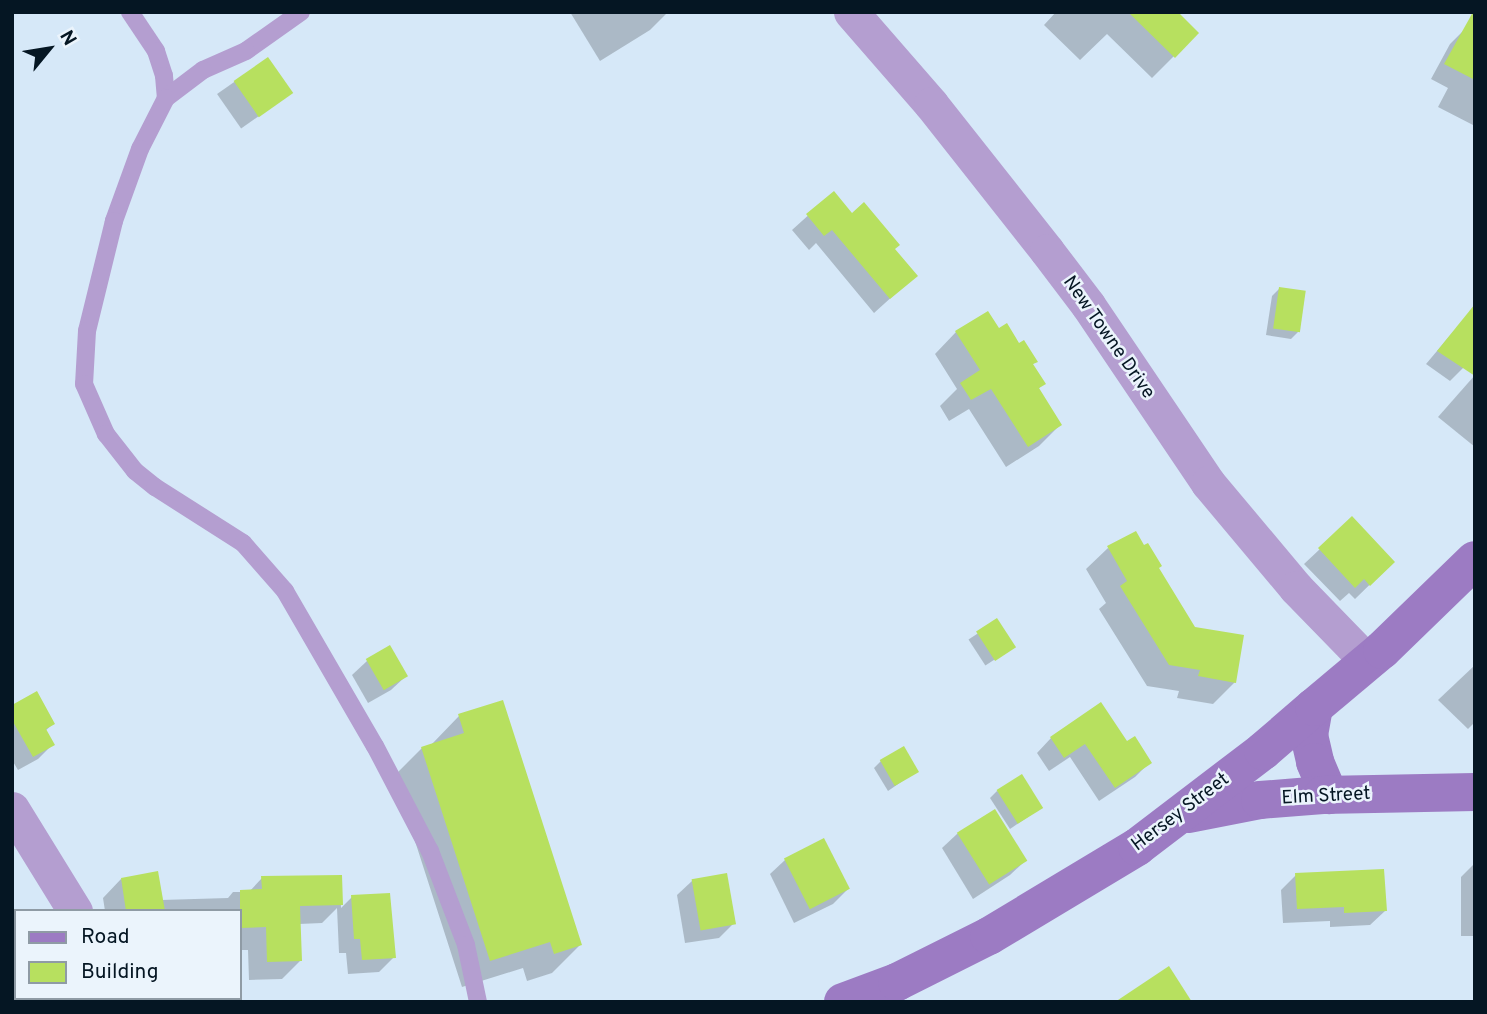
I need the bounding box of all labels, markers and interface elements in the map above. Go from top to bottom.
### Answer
north arrow [14,14,84,84]
text: N [53,27,81,50]
street label: New Towne Drive [1057,272,1159,404]
street label: Hersey Street [1128,769,1234,857]
street label: Elm Street [1281,783,1371,811]
legend [14,909,242,1000]
text: Road [81,924,130,951]
text: Building [81,959,159,986]

